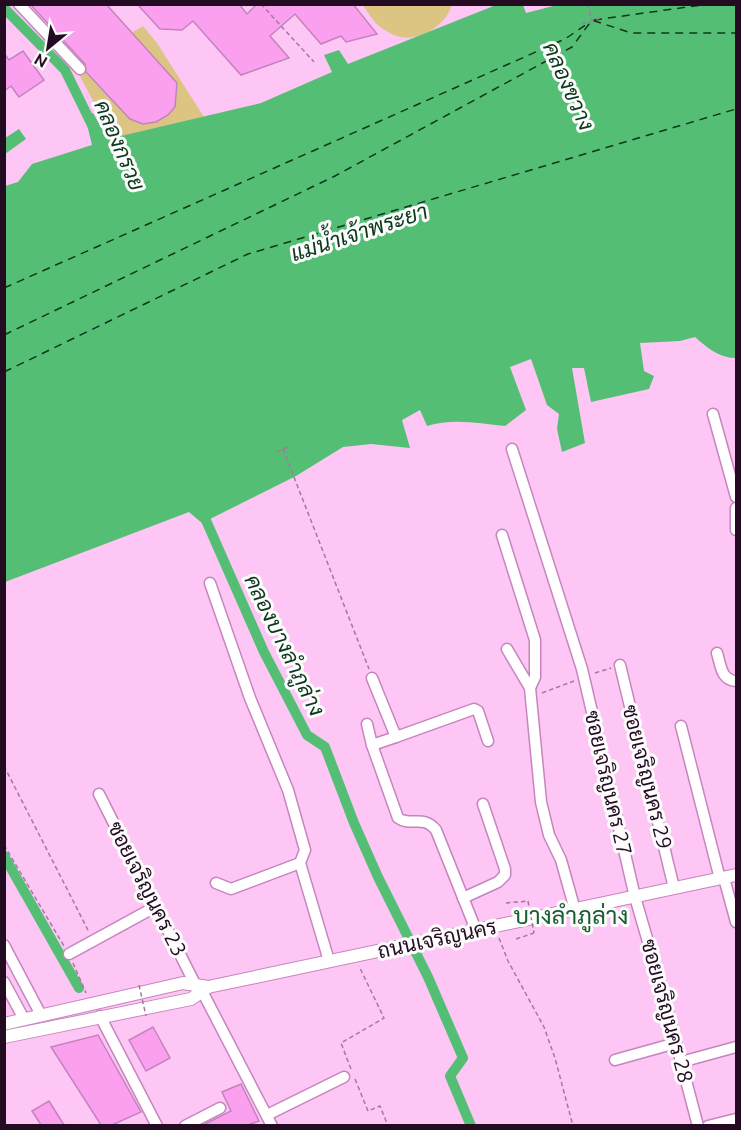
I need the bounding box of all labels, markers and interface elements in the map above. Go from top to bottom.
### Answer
north arrow [18,18,78,78]
water label: คลองขวาง [539,38,600,134]
text: N [31,50,50,72]
water label: คลองกรวย [90,96,151,194]
water label: แม่น้ำเจ้าพระยา [286,192,430,265]
water label: คลองบางลำภูล่าง [237,570,330,721]
street label: ซอยเจริญนคร 29 [617,702,677,852]
street label: ซอยเจริญนคร 27 [580,708,637,858]
street label: ซอยเจริญนคร 23 [103,817,192,960]
district label: บางลำภูล่าง [514,902,628,933]
street label: ถนนเจริญนคร [375,914,499,963]
street label: ซอยเจริญนคร 28 [636,936,699,1085]

